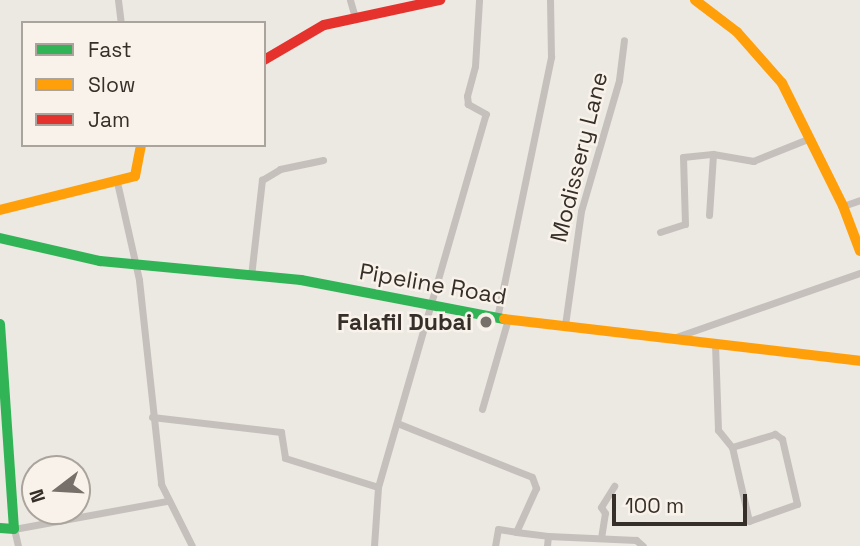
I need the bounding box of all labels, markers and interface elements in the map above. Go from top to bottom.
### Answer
legend [21,21,266,147]
text: Fast [88,36,132,63]
street label: Modissery Lane [544,69,614,245]
text: Slow [88,71,136,98]
text: Jam [88,106,130,133]
street label: Pipeline Road [357,257,509,311]
place label: Falafil Dubai [337,308,472,336]
marker: Falafil Dubai [478,314,494,330]
north arrow [21,455,91,525]
scale bar [615,480,750,524]
text: N [24,486,51,505]
text: 100 m [625,492,684,519]

